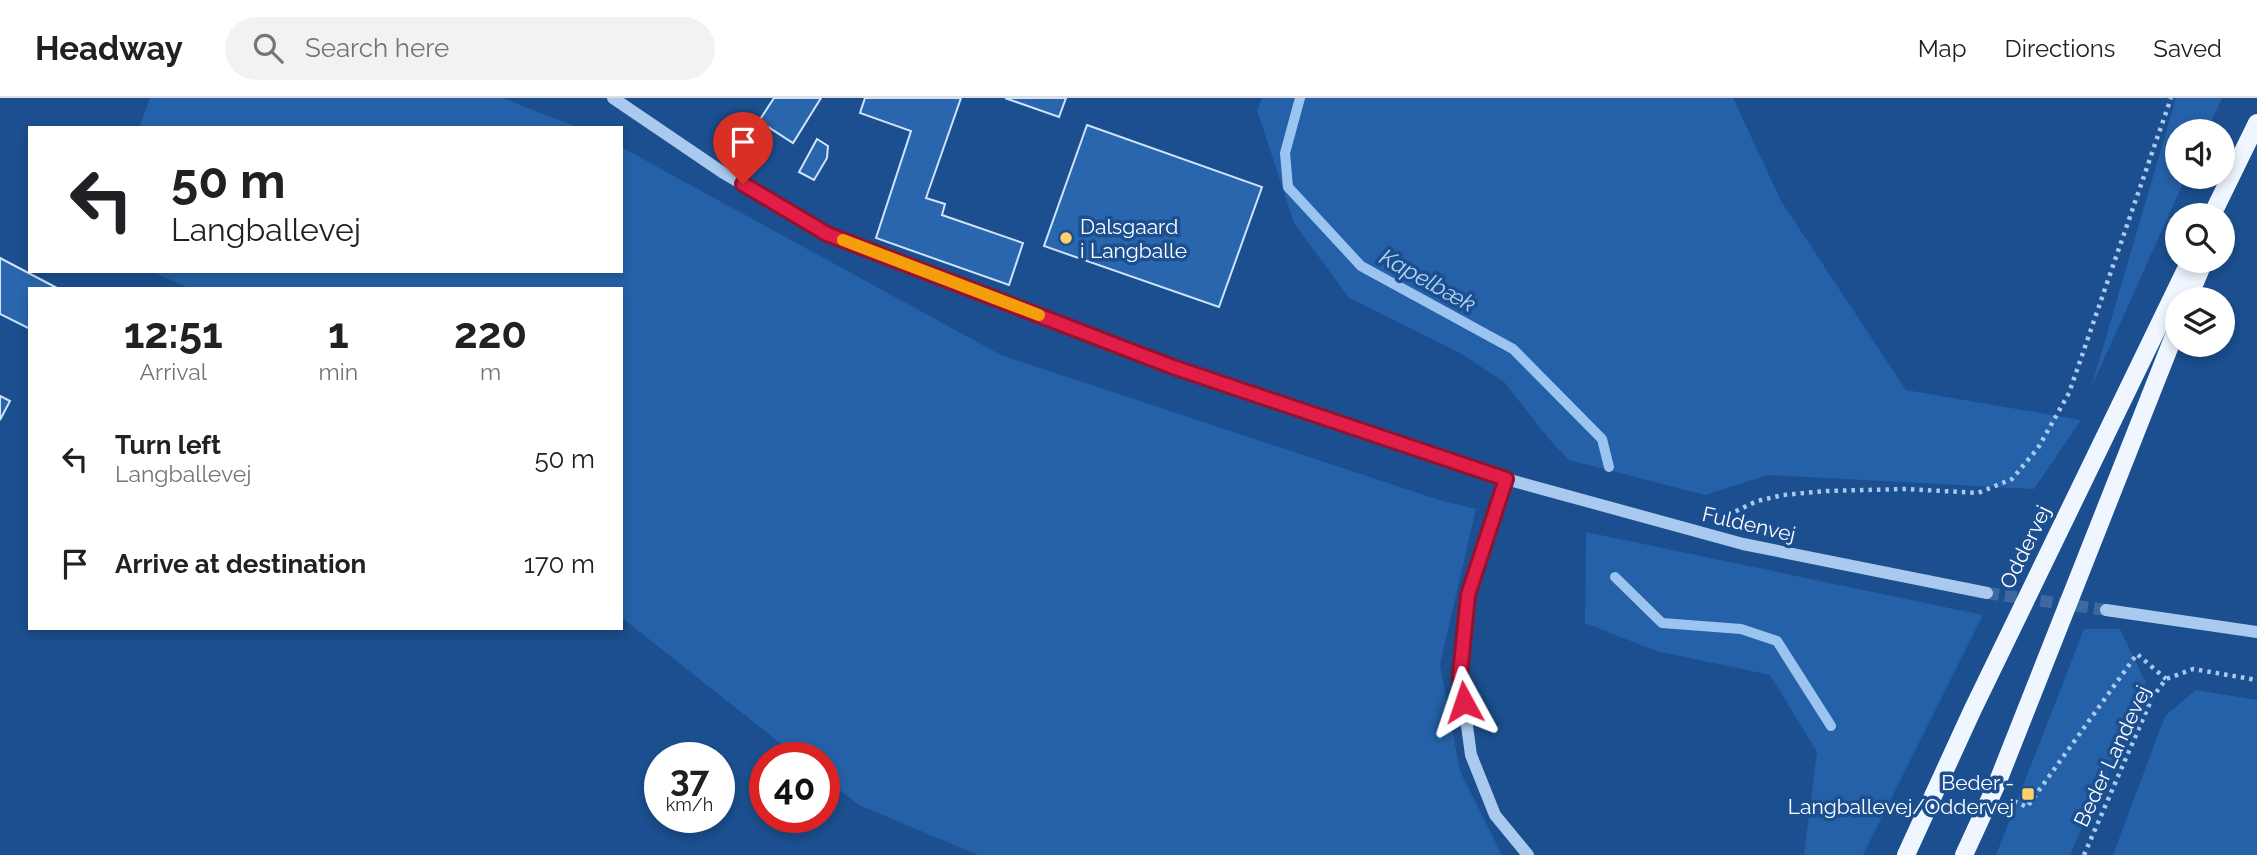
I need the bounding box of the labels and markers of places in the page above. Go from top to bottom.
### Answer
pin [713,112,773,184]
place label: Dalsgaard i Langballe [1080,214,1187,263]
marker: Dalsgaard i Langballe [1058,230,1074,246]
place label: Beder - Langballevej/Oddervej [1788,770,2014,819]
marker: Beder - Langballevej/Oddervej [2020,786,2036,802]

